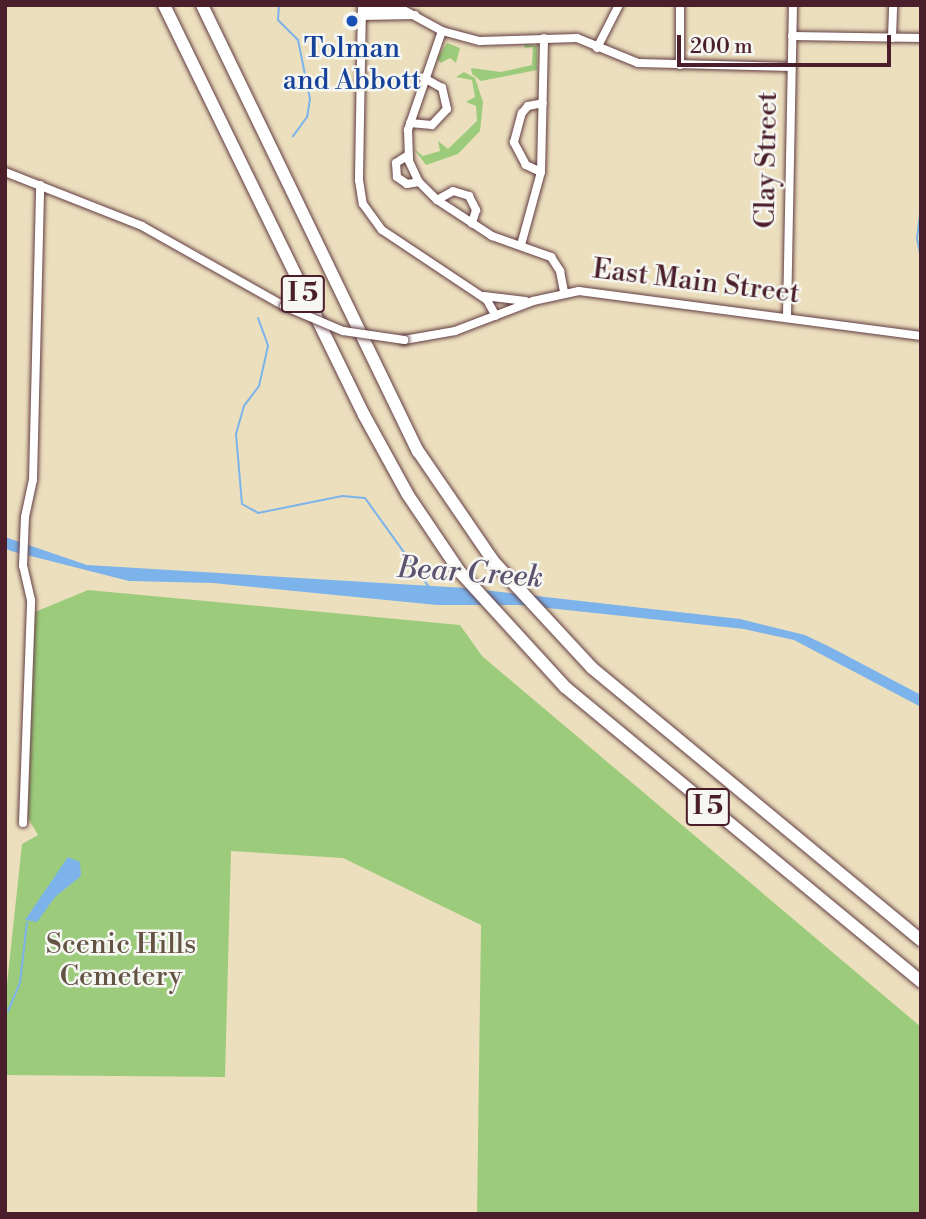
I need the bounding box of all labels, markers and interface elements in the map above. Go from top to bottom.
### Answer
marker: Tolman and Abbott [344,13,360,29]
scale bar [681,21,894,65]
place label: Tolman and Abbott [283,32,421,98]
text: 200 m [690,34,753,60]
street label: Clay Street [749,91,785,229]
street label: East Main Street [591,253,801,311]
road number: I 5 [280,272,326,316]
water label: Bear Creek [396,550,544,596]
road number: I 5 [685,785,731,830]
park label: Scenic Hills Cemetery [46,928,196,994]

